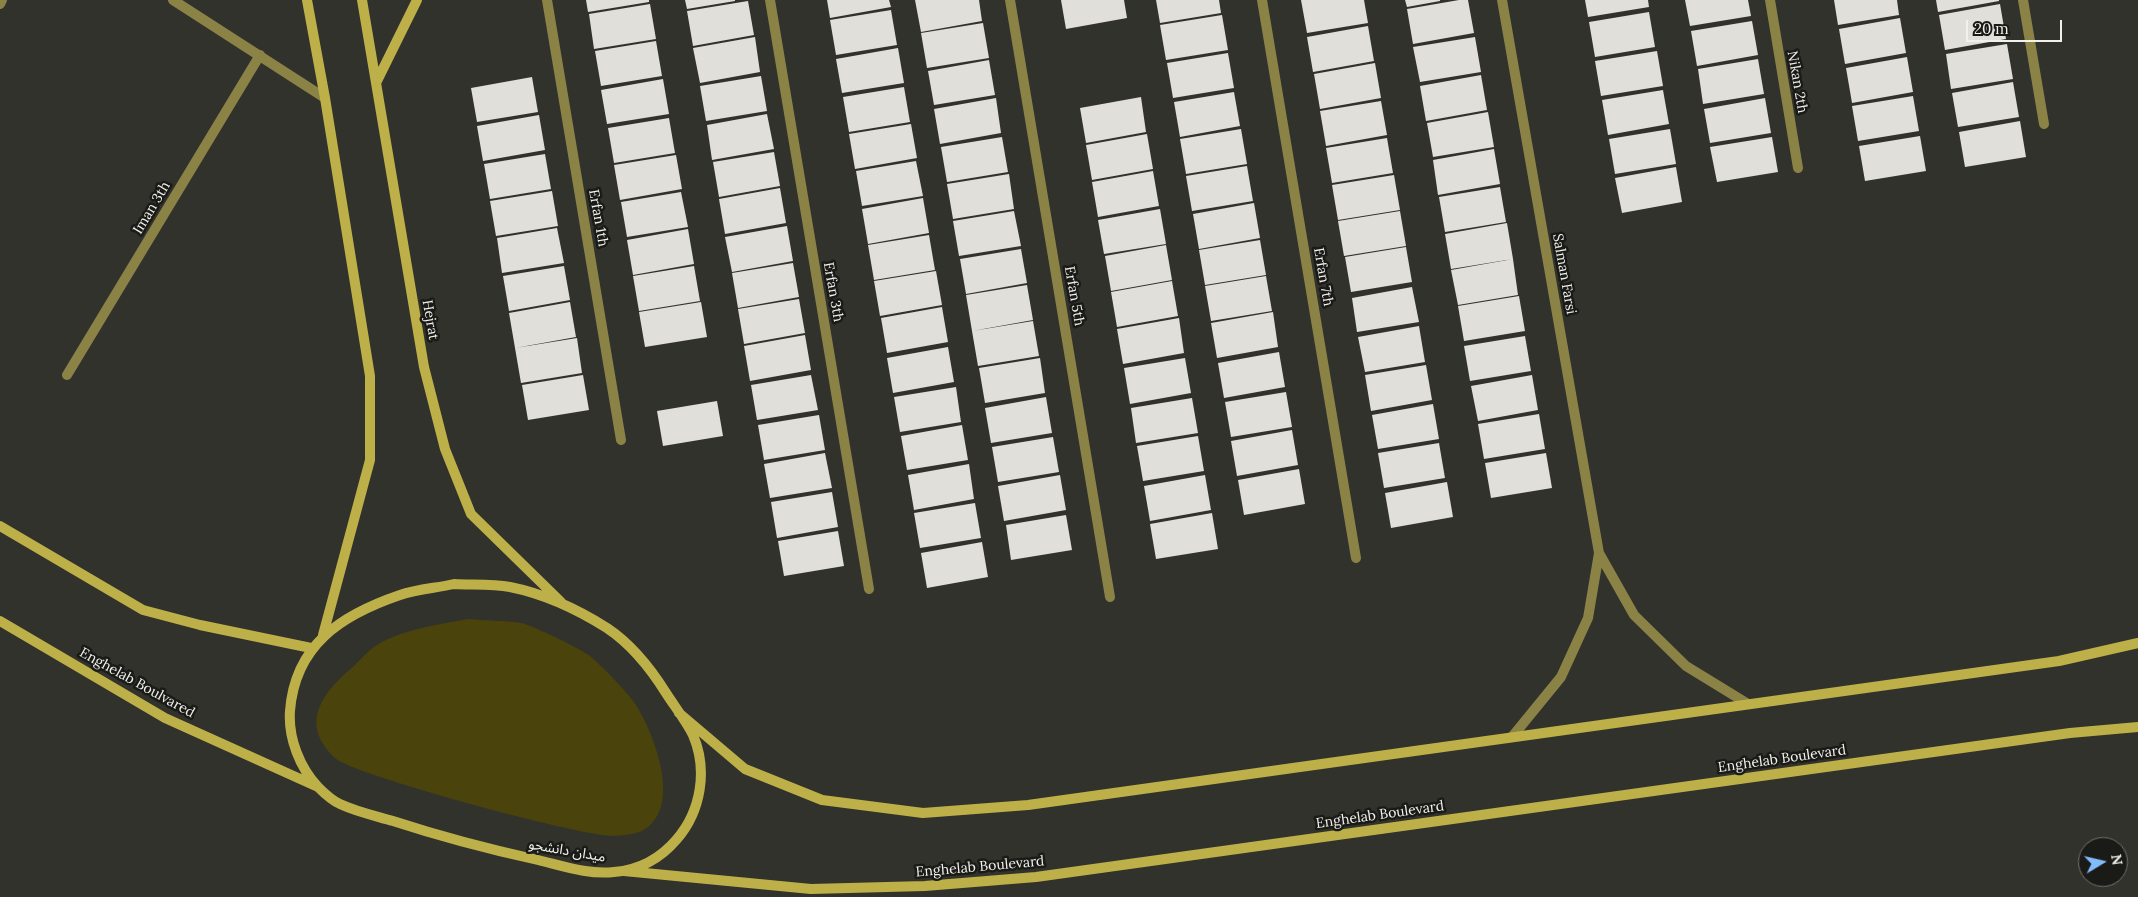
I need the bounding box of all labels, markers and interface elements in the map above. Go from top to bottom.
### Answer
scale bar [1968,10,2064,42]
text: 20 m [1974,19,2009,38]
street label: Nikan 2th [1783,50,1811,114]
street label: Iman 3th [130,179,174,237]
street label: Erfan 1th [585,188,611,248]
street label: Salman Farsi [1549,232,1579,316]
street label: Erfan 7th [1310,246,1336,308]
street label: Erfan 3th [819,261,847,323]
street label: Erfan 5th [1060,265,1088,327]
street label: Hejrat [418,299,442,341]
street label: Enghelab Boulvared [76,644,198,722]
street label: Enghelab Boulevard [1717,742,1847,776]
street label: Enghelab Boulevard [1315,798,1445,832]
street label: میدان دانشجو [527,836,607,866]
north arrow [2078,837,2128,887]
street label: Enghelab Boulevard [915,853,1045,881]
text: N [2107,853,2127,867]

